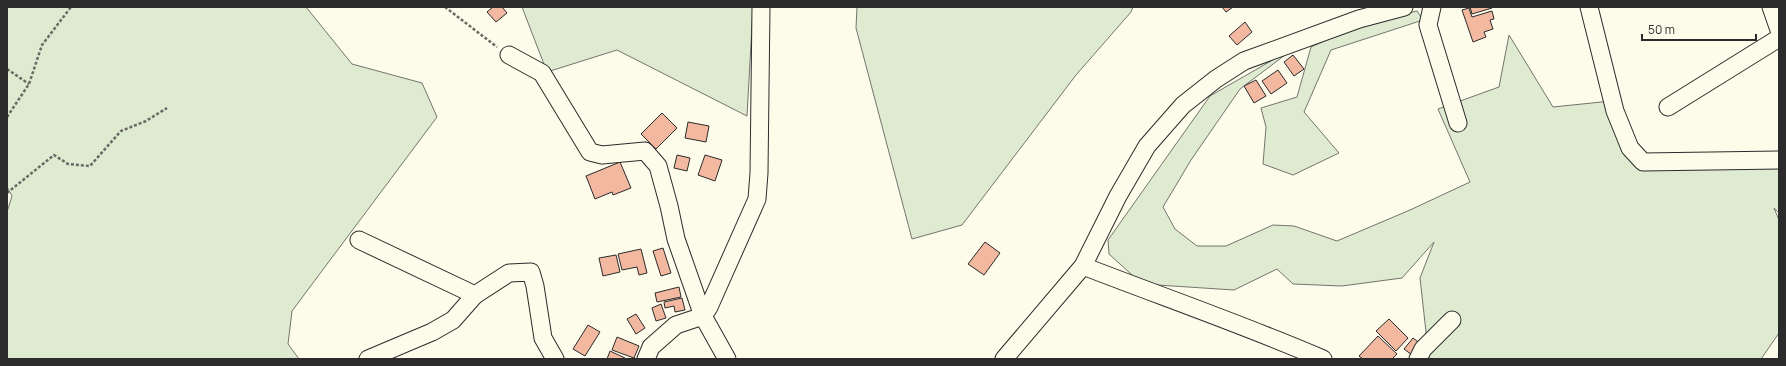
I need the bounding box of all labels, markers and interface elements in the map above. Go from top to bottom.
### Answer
scale bar [1642,16,1756,42]
text: 50 m [1648,21,1675,38]

